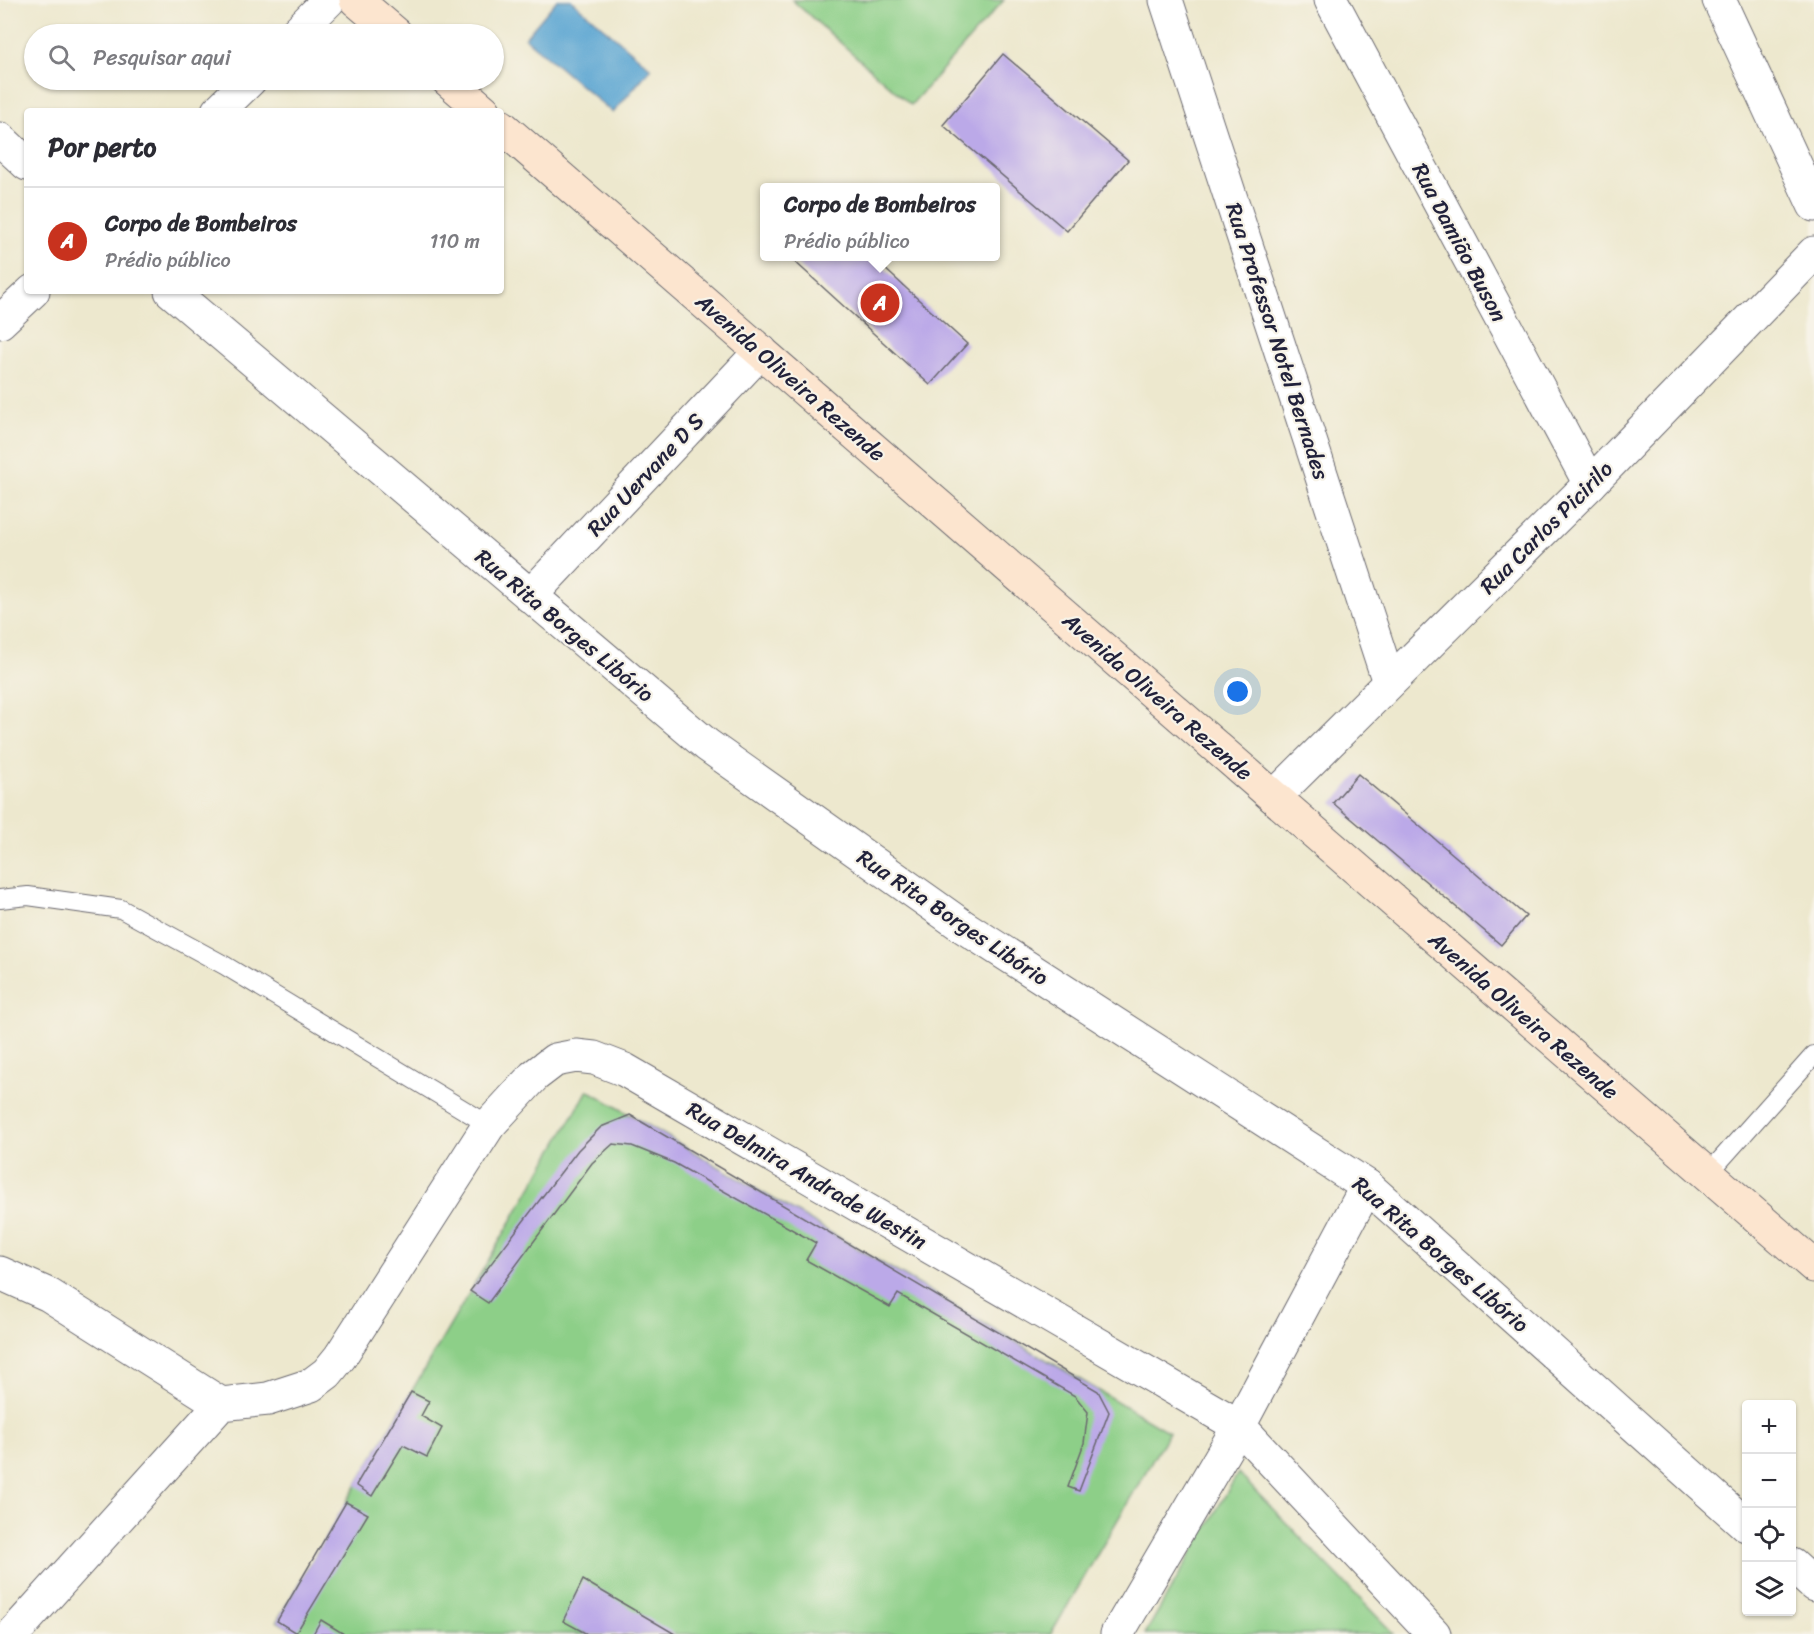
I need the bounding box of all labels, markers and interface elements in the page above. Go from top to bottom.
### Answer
search box [24,24,504,90]
text: Pesquisar aqui [93,38,231,77]
icon: search [45,41,78,74]
text: Por perto [48,124,156,170]
street label: Rua Damião Buson [1401,155,1518,329]
popup [760,183,1000,261]
text: Corpo de Bombeiros [784,185,976,224]
street label: Rua Professor Notel Bernades [1214,198,1341,486]
text: Corpo de Bombeiros [105,204,297,243]
text: A [61,224,74,259]
text: 110 m [430,224,480,259]
text: Prédio público [784,224,910,259]
text: Prédio público [105,243,231,278]
pin: A [860,280,900,326]
street label: Avenida Oliveira Rezende [691,287,891,467]
street label: Rua Uervane D S [577,403,714,546]
street label: Rua Carlos Picirilo [1470,451,1623,604]
street label: Rua Rita Borges Libório [466,538,663,713]
street label: Avenida Oliveira Rezende [1053,601,1262,791]
your location [1223,677,1252,706]
street label: Rua Rita Borges Libório [849,838,1057,996]
street label: Avenida Oliveira Rezende [1419,920,1628,1110]
street label: Rua Delmira Andrade Westin [679,1090,935,1261]
street label: Rua Rita Borges Libório [1343,1166,1538,1343]
map controls [1742,1400,1796,1616]
button: + [1742,1400,1796,1454]
button: − [1742,1454,1796,1508]
button: locate [1742,1508,1796,1562]
button: layers [1742,1562,1796,1616]

